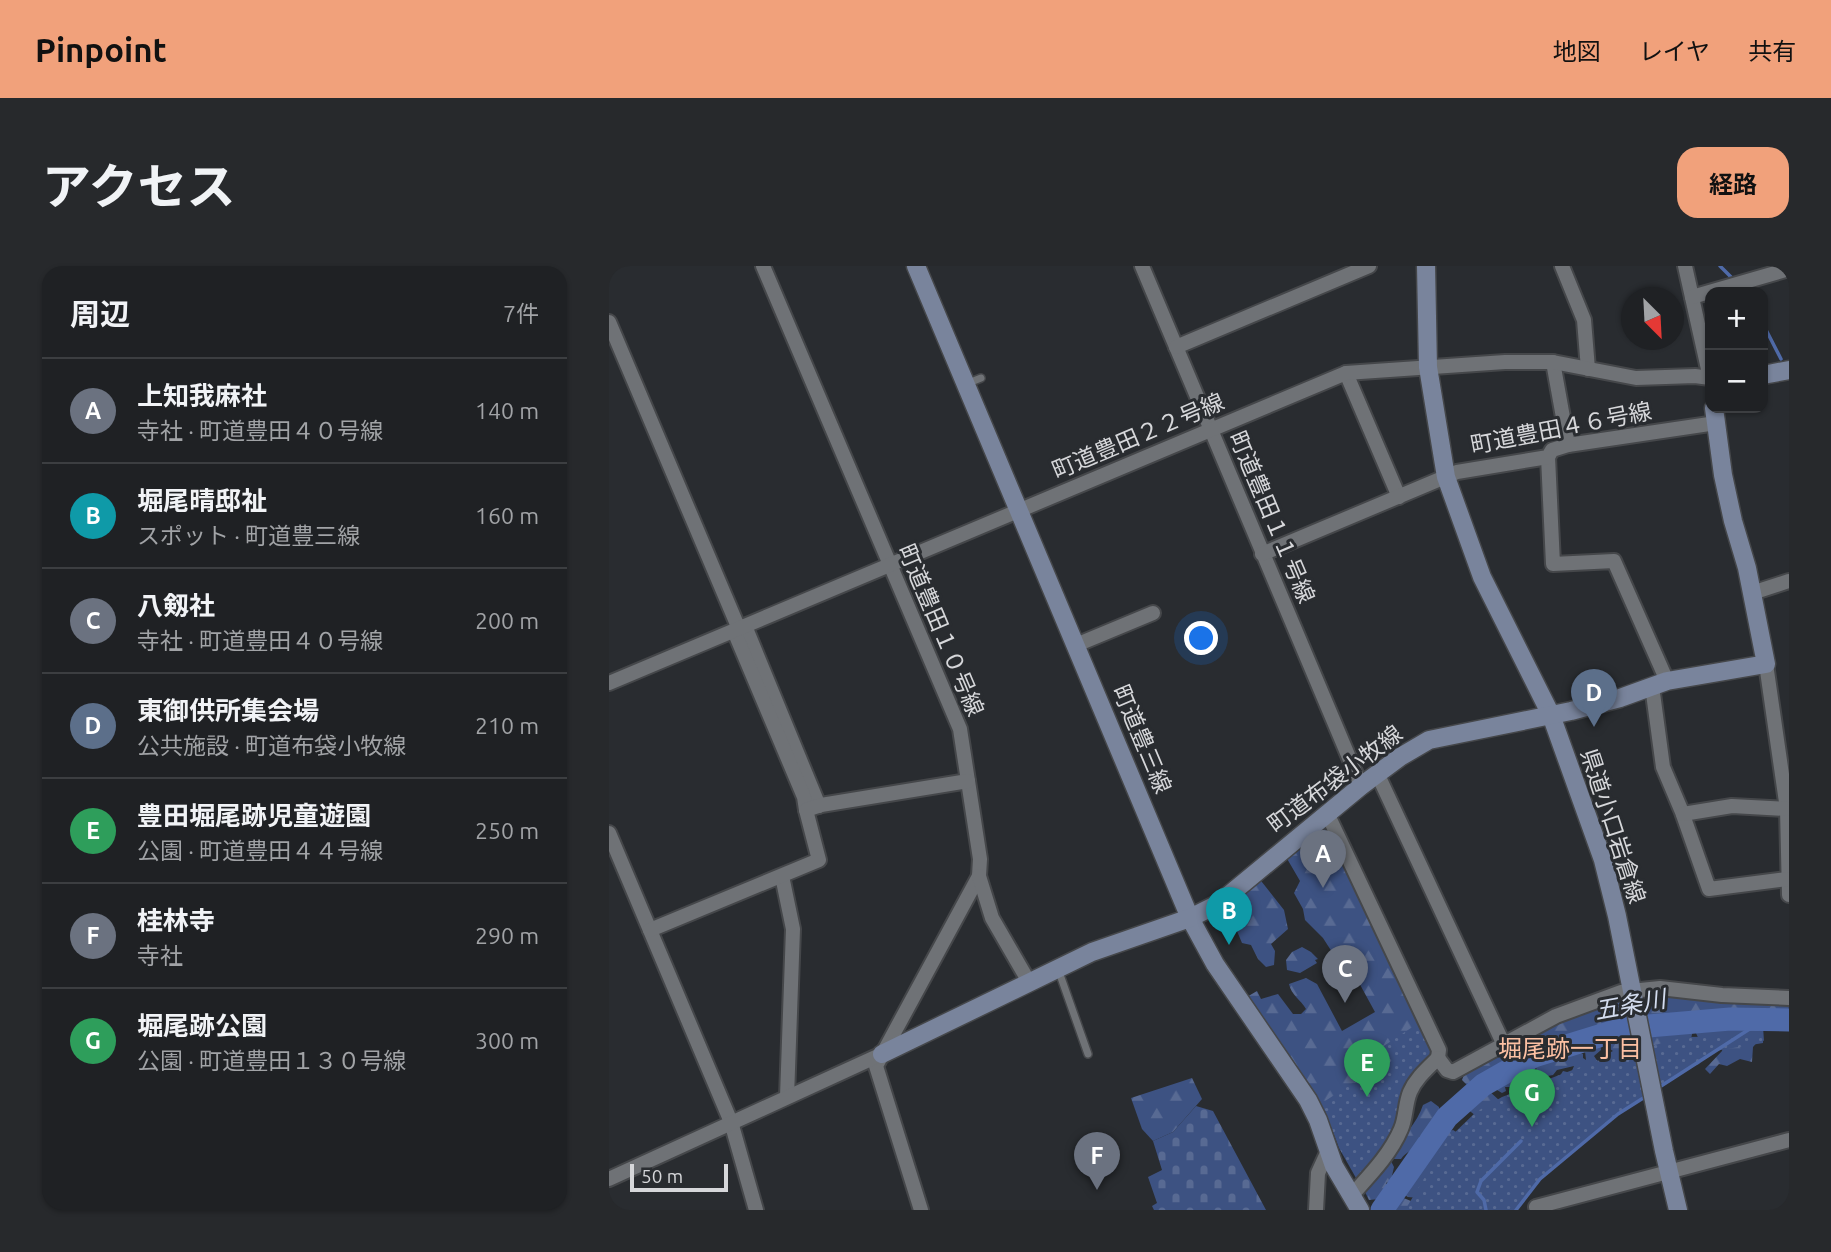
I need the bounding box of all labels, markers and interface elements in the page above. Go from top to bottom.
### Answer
text: Pinpoint [35,31,167,68]
text: 地図 [1553,38,1601,65]
text: レイヤ [1639,38,1710,65]
text: 共有 [1748,38,1796,65]
button: 経路 [1677,147,1789,218]
text: アクセス [42,158,236,213]
north arrow [1621,287,1684,350]
map controls [1705,287,1768,413]
button: + [1705,287,1768,350]
text: 周辺 [70,297,130,331]
text: 7件 [503,301,539,326]
button: − [1705,350,1768,413]
text: 上知我麻社 [137,381,267,410]
street label: 町道豊田２２号線 [1048,388,1227,483]
text: A [85,398,101,423]
text: 140 m [475,398,539,423]
street label: 町道豊田４６号線 [1468,398,1654,457]
text: 寺社 · 町道豊田４０号線 [137,418,383,443]
street label: 町道豊田１１号線 [1225,427,1320,606]
text: 堀尾晴邸祉 [137,486,267,515]
text: B [85,503,101,528]
text: 160 m [475,503,539,528]
text: スポット · 町道豊三線 [137,523,360,548]
street label: 町道豊田１０号線 [894,540,989,719]
text: 八剱社 [137,591,215,620]
text: C [86,608,100,633]
text: 200 m [475,608,539,633]
your location [1184,621,1218,655]
text: 寺社 · 町道豊田４０号線 [137,628,383,653]
pin: D [1571,669,1617,727]
street label: 町道豊三線 [1108,681,1176,797]
text: 東御供所集会場 [137,696,319,725]
text: D [85,713,101,738]
text: 210 m [475,713,539,738]
street label: 町道布袋小牧線 [1263,720,1407,837]
text: 公共施設 · 町道布袋小牧線 [137,733,406,758]
street label: 県道小口岩倉線 [1577,745,1650,906]
text: 豊田堀尾跡児童遊園 [137,801,371,830]
text: E [86,818,100,843]
text: 250 m [475,818,539,843]
pin: A [1300,830,1346,888]
text: 公園 · 町道豊田４４号線 [137,838,383,863]
pin: B [1206,887,1252,945]
text: 桂林寺 [137,906,215,935]
text: F [87,923,99,948]
text: 290 m [475,923,539,948]
text: 寺社 [137,943,183,968]
pin: C [1322,945,1368,1003]
water label: 五条川 [1592,984,1671,1024]
text: 堀尾跡公園 [137,1011,267,1040]
text: G [85,1028,101,1053]
text: 300 m [475,1028,539,1053]
district label: 堀尾跡一丁目 [1498,1035,1642,1062]
pin: E [1344,1039,1390,1097]
text: 公園 · 町道豊田１３０号線 [137,1048,406,1073]
pin: G [1509,1069,1555,1127]
pin: F [1074,1132,1120,1190]
scale bar [630,1161,728,1193]
text: 50 m [641,1165,683,1187]

